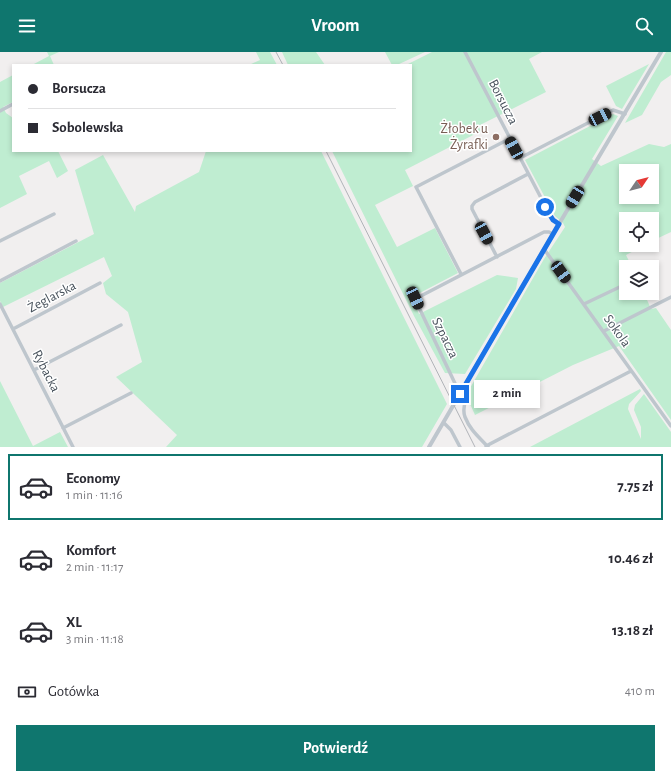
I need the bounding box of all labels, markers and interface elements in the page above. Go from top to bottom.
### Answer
icon: menu [16,15,38,37]
icon: search [633,15,655,37]
text: Vroom [311,17,360,35]
street label: Borsucza [486,77,520,127]
text: Borsucza [52,81,106,96]
car [587,106,613,128]
place label: Żłobek u Żyrafki [441,119,488,152]
text: Sobolewska [52,120,124,135]
marker: Żłobek u Żyrafki [491,132,501,142]
car [503,135,525,161]
north arrow [619,164,659,204]
map controls [619,164,659,300]
car [564,184,586,210]
route start [536,198,554,216]
button: locate [619,212,659,252]
car [473,220,495,246]
car [549,259,573,285]
button: layers [619,260,659,300]
street label: Żeglarska [24,276,79,315]
car [404,285,426,311]
street label: Sokola [601,312,633,350]
street label: Szpacza [429,315,461,361]
street label: Rybacka [30,348,63,395]
callout: 2 min [474,380,540,408]
route end [451,385,469,403]
text: 2 min [493,387,521,400]
icon: car [18,469,54,505]
text: Economy [66,471,120,486]
text: 7.75 zł [617,479,653,494]
text: 1 min · 11:16 [66,489,123,502]
icon: car [18,541,54,577]
text: Komfort [66,543,116,558]
text: 10.46 zł [609,551,653,566]
text: 2 min · 11:17 [66,561,123,574]
icon: car [18,613,54,649]
text: XL [66,615,82,630]
text: 13.18 zł [612,623,653,638]
text: 3 min · 11:18 [66,633,124,646]
icon: cash [16,681,38,703]
text: Gotówka [48,684,99,699]
text: 410 m [625,685,655,698]
button: Potwierdź [16,725,655,771]

